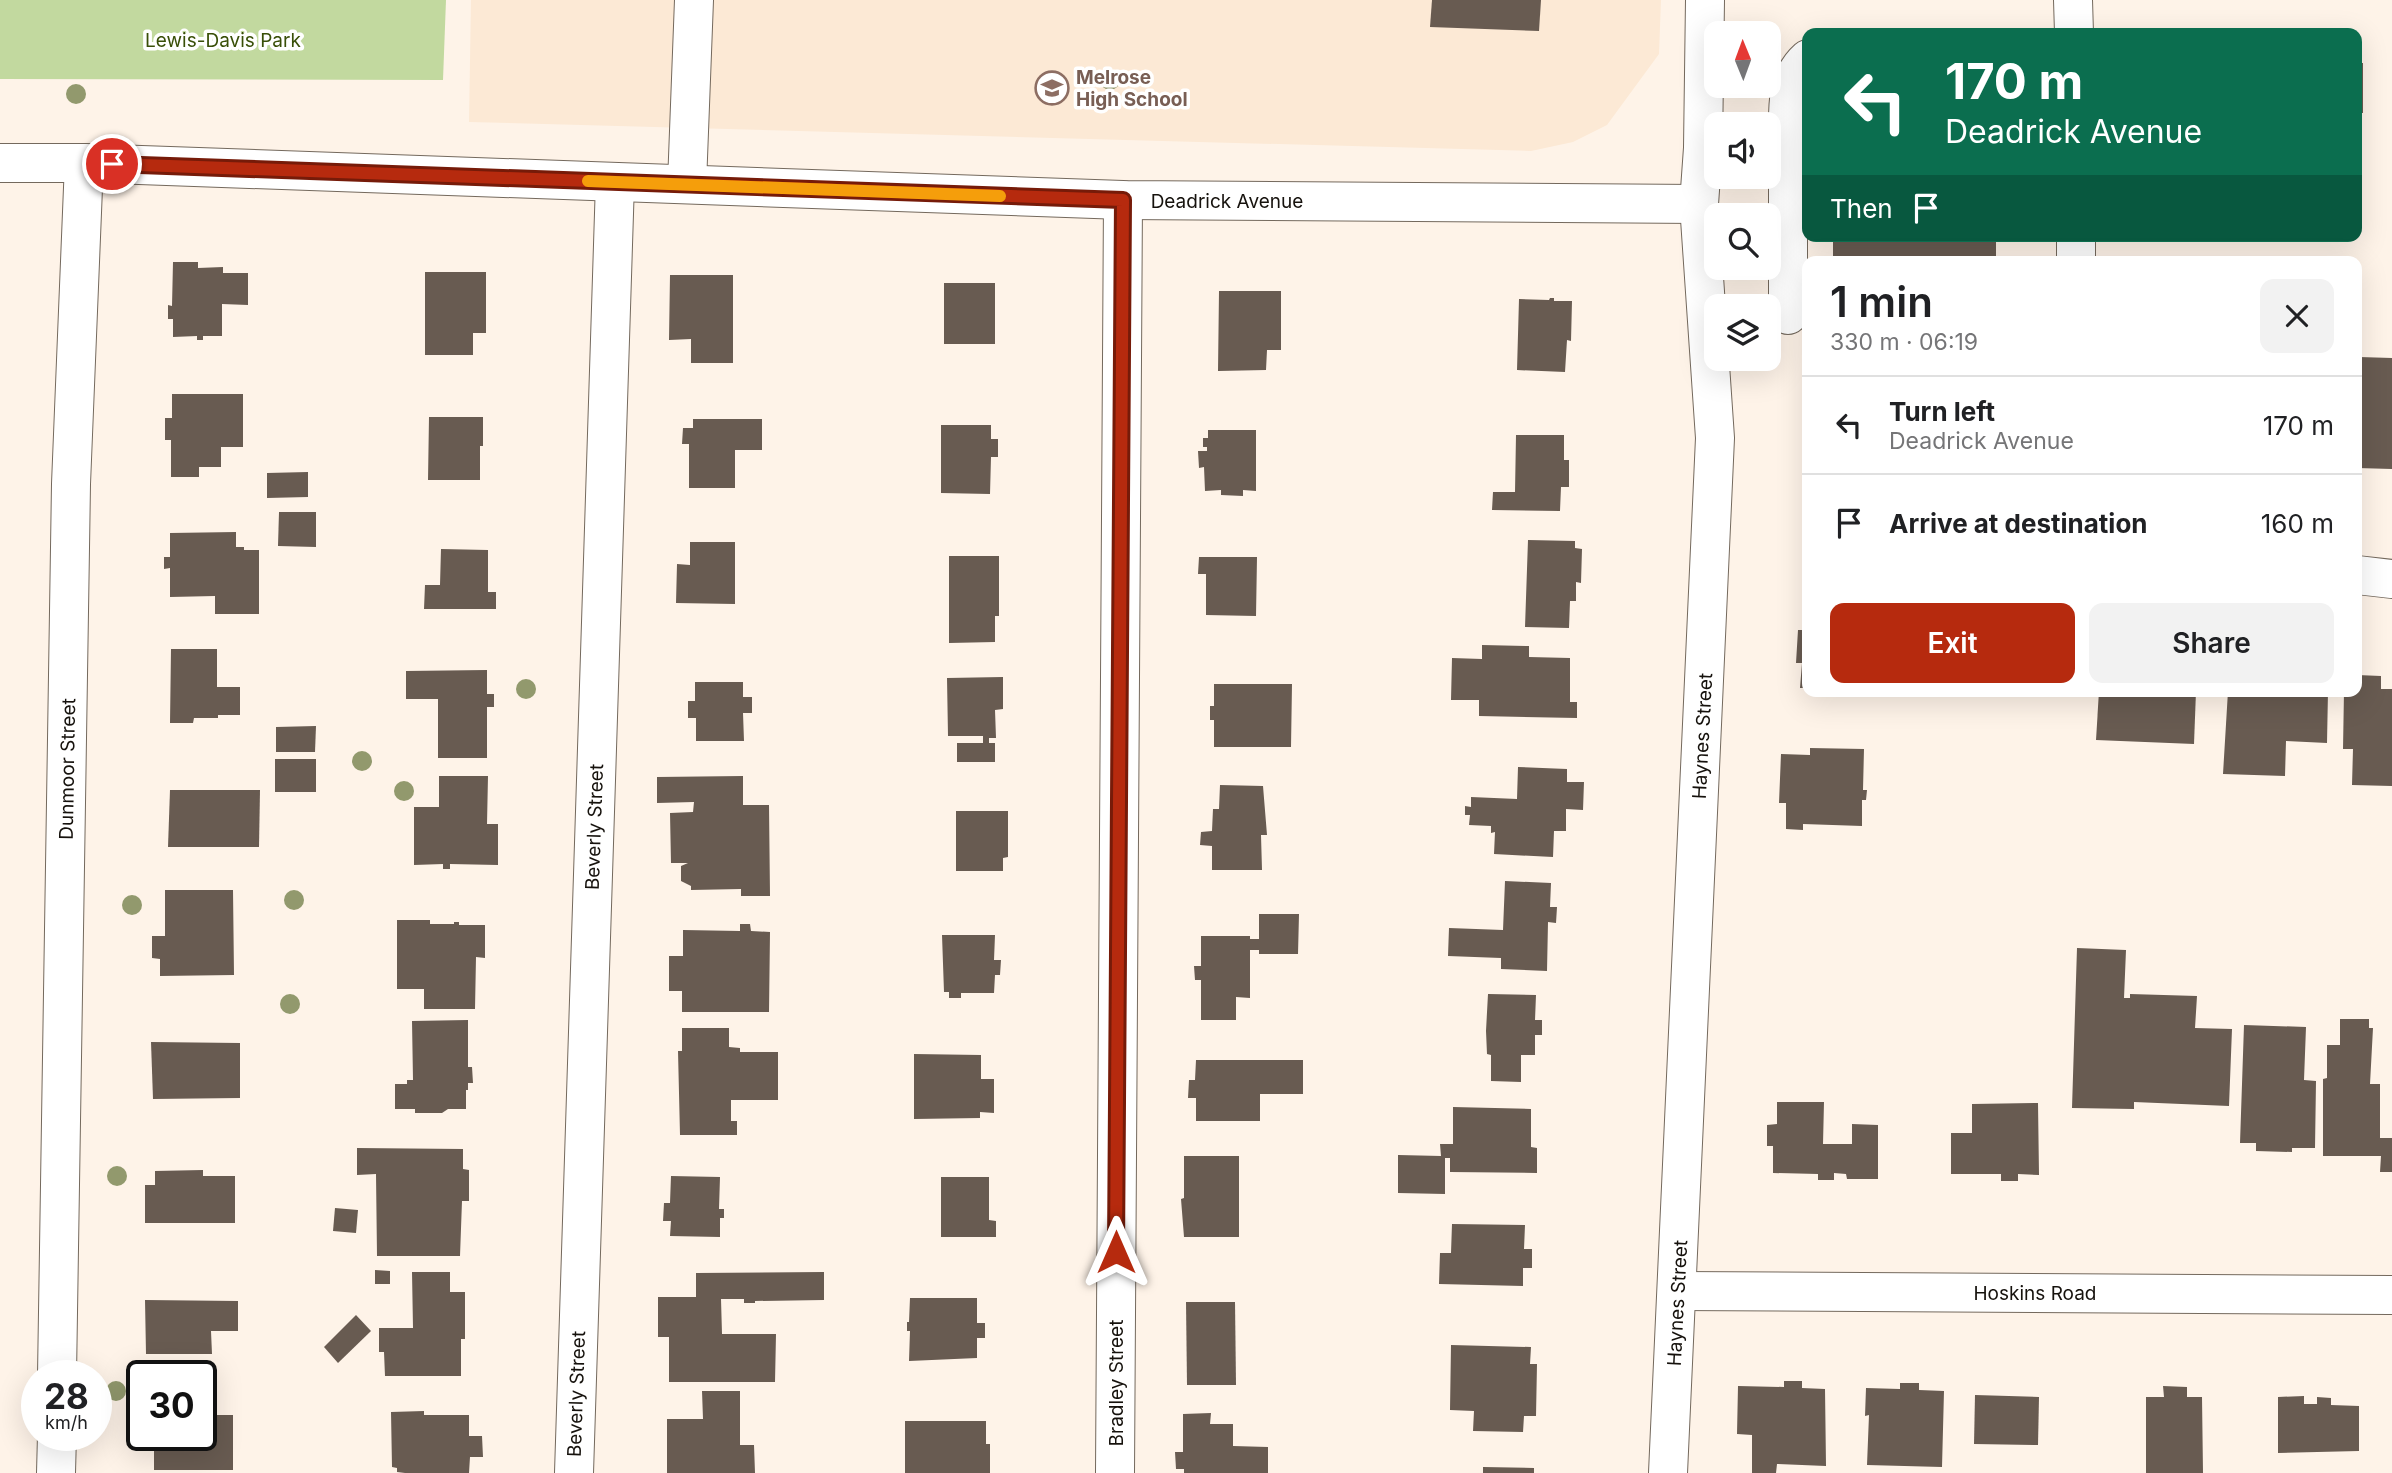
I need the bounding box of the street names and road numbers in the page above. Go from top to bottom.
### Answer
street label: Deadrick Avenue [1151,190,1303,213]
street label: Haynes Street [1688,672,1717,800]
street label: Dunmoor Street [55,698,80,840]
street label: Beverly Street [581,763,608,891]
street label: Haynes Street [1663,1239,1692,1367]
street label: Hoskins Road [1974,1282,2097,1305]
street label: Bradley Street [1105,1320,1128,1446]
street label: Beverly Street [563,1330,590,1458]

